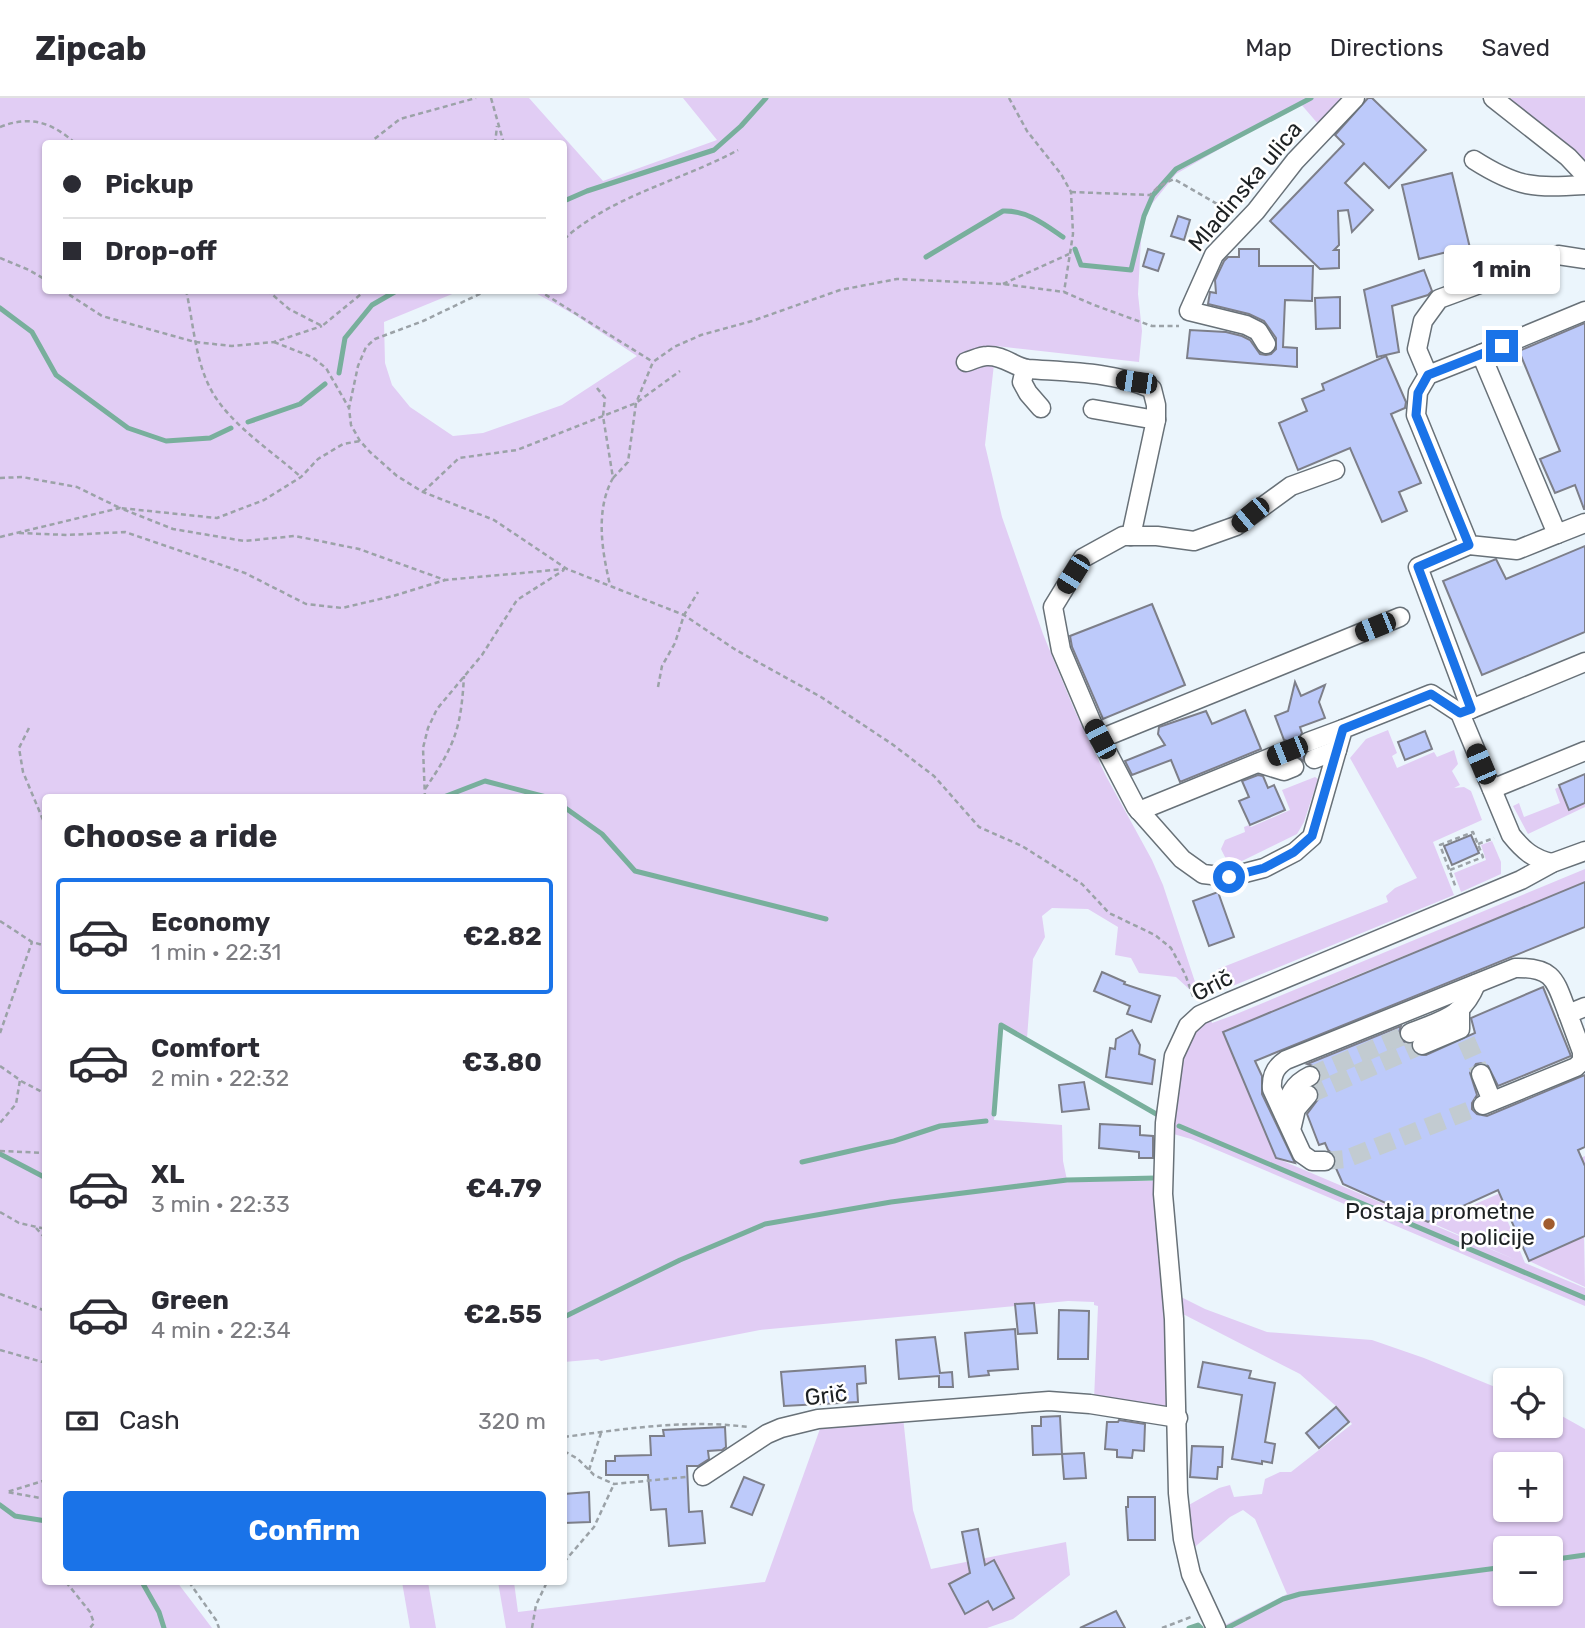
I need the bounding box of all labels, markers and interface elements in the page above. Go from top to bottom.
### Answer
text: Zipcab [35,29,146,68]
text: Map [1245,34,1292,62]
text: Directions [1330,34,1443,62]
text: Saved [1481,34,1550,62]
street label: Mladinska ulica [1182,115,1308,257]
text: Pickup [105,169,194,200]
text: Drop-off [105,236,217,267]
callout: 1 min [1444,244,1560,294]
text: 1 min [1473,255,1531,283]
route end [1486,330,1518,362]
car [1114,369,1159,395]
car [1228,493,1273,537]
car [1053,551,1094,597]
car [1352,609,1399,645]
car [1081,716,1120,762]
car [1264,733,1311,769]
car [1464,741,1499,787]
text: Choose a ride [63,817,277,855]
route start [1213,861,1245,893]
icon: car [67,905,130,968]
text: Economy [151,907,270,938]
text: €2.82 [463,921,542,952]
text: 1 min · 22:31 [151,938,281,966]
street label: Grič [1187,963,1237,1007]
icon: car [67,1031,130,1094]
text: Comfort [151,1033,260,1064]
text: €3.80 [462,1047,542,1078]
text: 2 min · 22:32 [151,1064,289,1092]
icon: car [67,1157,130,1220]
text: XL [151,1159,184,1190]
text: €4.79 [466,1173,542,1204]
text: 3 min · 22:33 [151,1190,290,1218]
place label: Postaja prometne policije [1345,1197,1535,1251]
marker: Postaja prometne policije [1541,1216,1557,1232]
icon: car [67,1283,130,1346]
text: Green [151,1285,229,1316]
text: €2.55 [464,1299,542,1330]
text: 4 min · 22:34 [151,1316,291,1344]
map controls [1493,1368,1563,1606]
button: locate [1493,1368,1563,1438]
street label: Grič [803,1379,849,1411]
icon: cash [63,1402,101,1440]
text: Cash [119,1405,180,1436]
text: 320 m [478,1407,546,1435]
button: + [1493,1452,1563,1522]
button: Confirm [63,1491,546,1571]
button: − [1493,1536,1563,1606]

